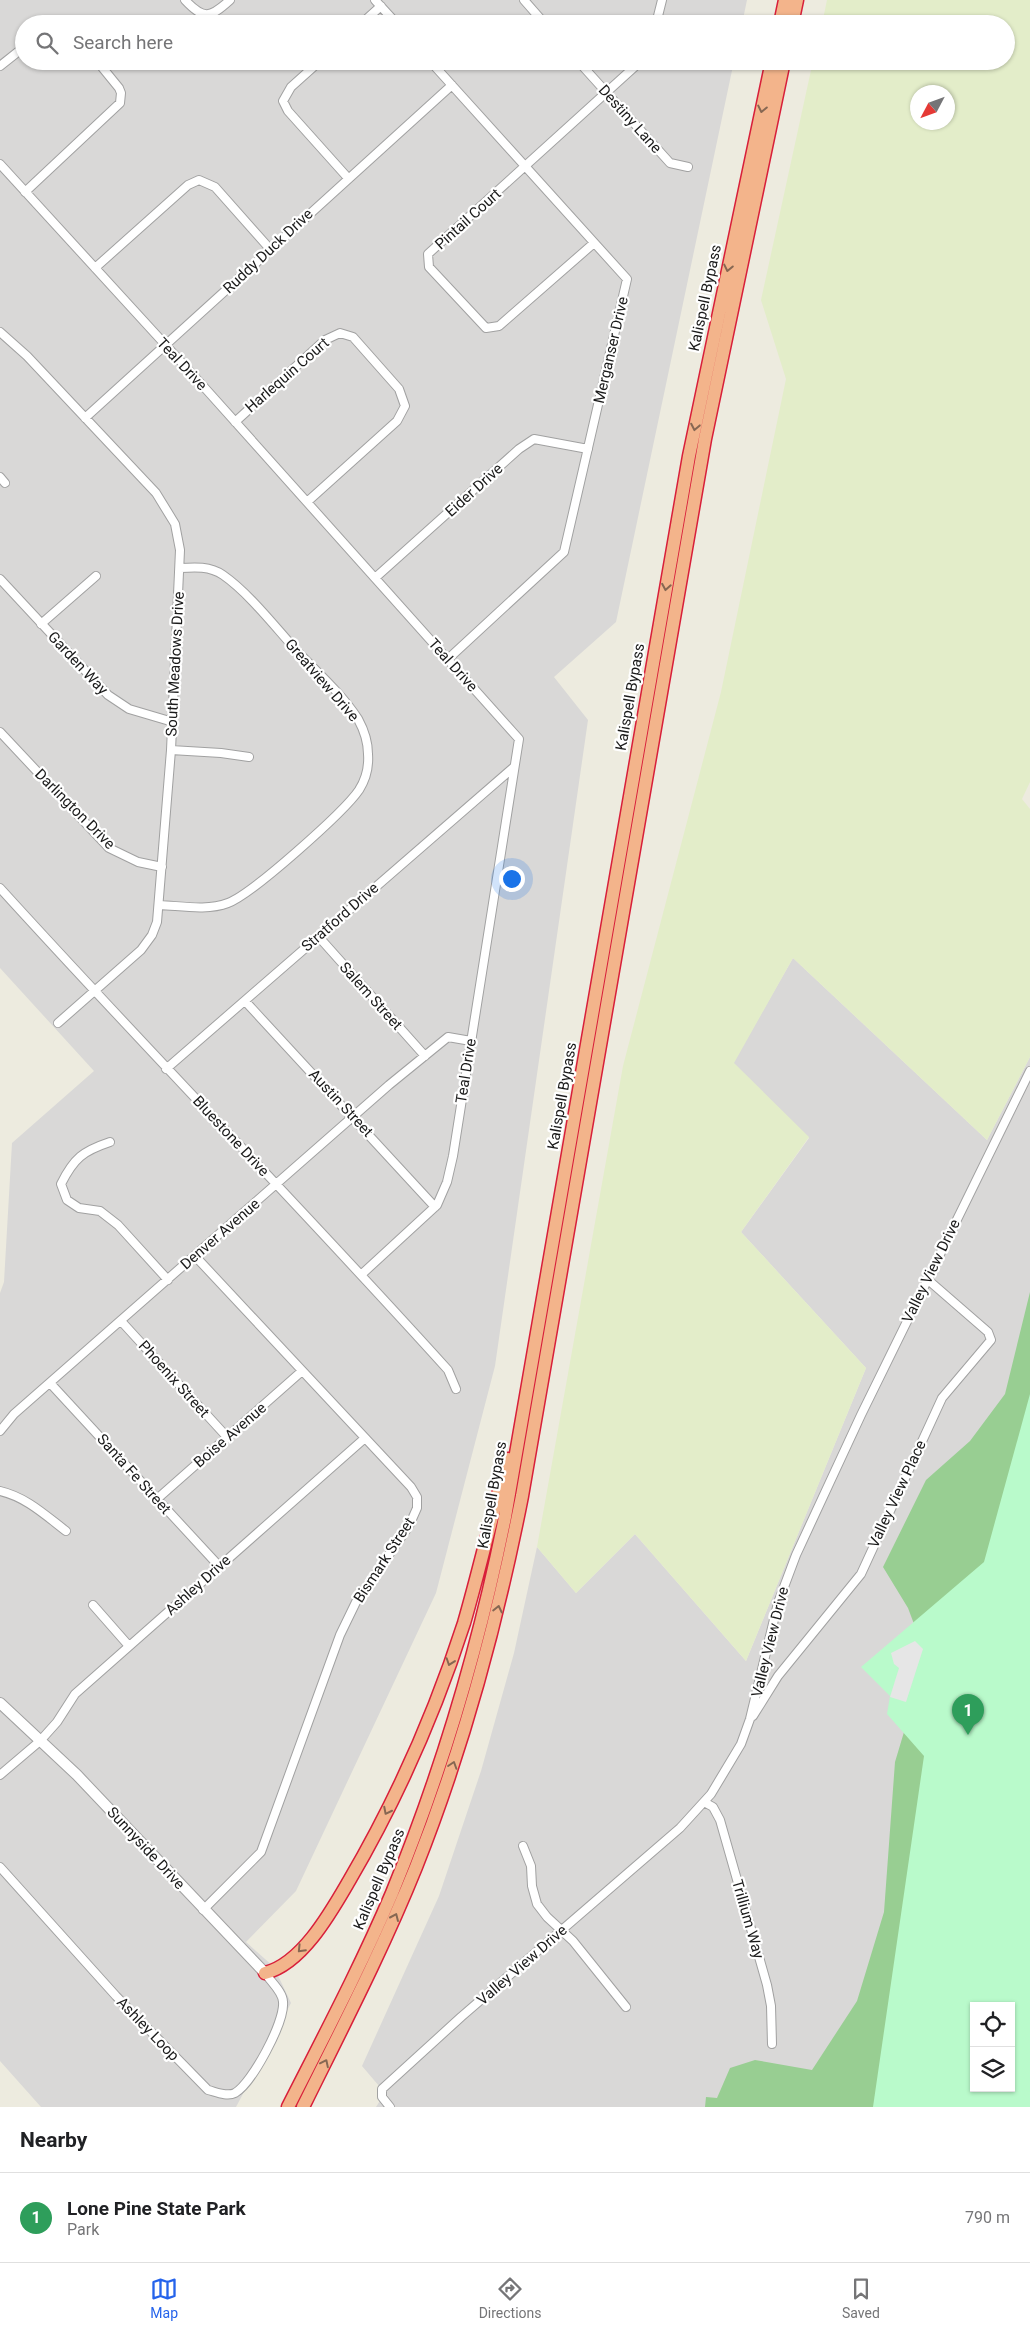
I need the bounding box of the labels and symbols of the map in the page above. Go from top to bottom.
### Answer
street label: Destiny Lane [595,81,665,157]
north arrow [910,85,955,130]
one-way arrow [757,104,768,113]
street label: Pintail Court [431,185,505,253]
street label: Ruddy Duck Drive [219,205,317,297]
street label: Kalispell Bypass [685,243,725,353]
one-way arrow [723,263,734,272]
street label: Merganser Drive [590,295,632,405]
street label: Teal Drive [153,334,211,394]
street label: Harlequin Court [241,334,333,416]
one-way arrow [690,422,700,431]
street label: Eider Drive [442,459,506,520]
one-way arrow [661,582,671,591]
street label: South Meadows Drive [162,591,188,737]
street label: Garden Way [44,628,112,698]
street label: Greatview Drive [281,635,363,725]
street label: Teal Drive [424,635,482,695]
street label: Kalispell Bypass [612,642,648,752]
street label: Darlington Drive [31,765,119,853]
your location [499,866,525,892]
street label: Stratford Drive [298,879,382,955]
street label: Salem Street [336,958,406,1034]
street label: Teal Drive [452,1037,480,1105]
street label: Kalispell Bypass [544,1041,580,1151]
street label: Austin Street [305,1065,377,1141]
street label: Bluestone Drive [189,1092,273,1180]
street label: Denver Avenue [177,1195,263,1273]
street label: Valley View Drive [898,1216,964,1326]
street label: Phoenix Street [135,1337,213,1421]
street label: Boise Avenue [190,1399,270,1471]
street label: Santa Fe Street [93,1430,175,1518]
street label: Valley View Place [864,1437,930,1551]
street label: Kalispell Bypass [474,1440,510,1550]
street label: Bismark Street [350,1514,418,1606]
street label: Ashley Drive [162,1551,234,1619]
street label: Valley View Drive [748,1585,792,1699]
one-way arrow [492,1605,503,1614]
one-way arrow [446,1657,456,1666]
pin: 1 [952,1694,984,1735]
one-way arrow [447,1762,457,1770]
street label: Sunnyside Drive [103,1803,189,1893]
one-way arrow [383,1806,393,1815]
street label: Kalispell Bypass [350,1826,408,1932]
street label: Trillium Way [728,1877,768,1961]
one-way arrow [388,1913,399,1922]
street label: Valley View Drive [473,1921,571,2009]
one-way arrow [298,1943,307,1952]
street label: Ashley Loop [113,1993,183,2065]
one-way arrow [318,2059,329,2068]

